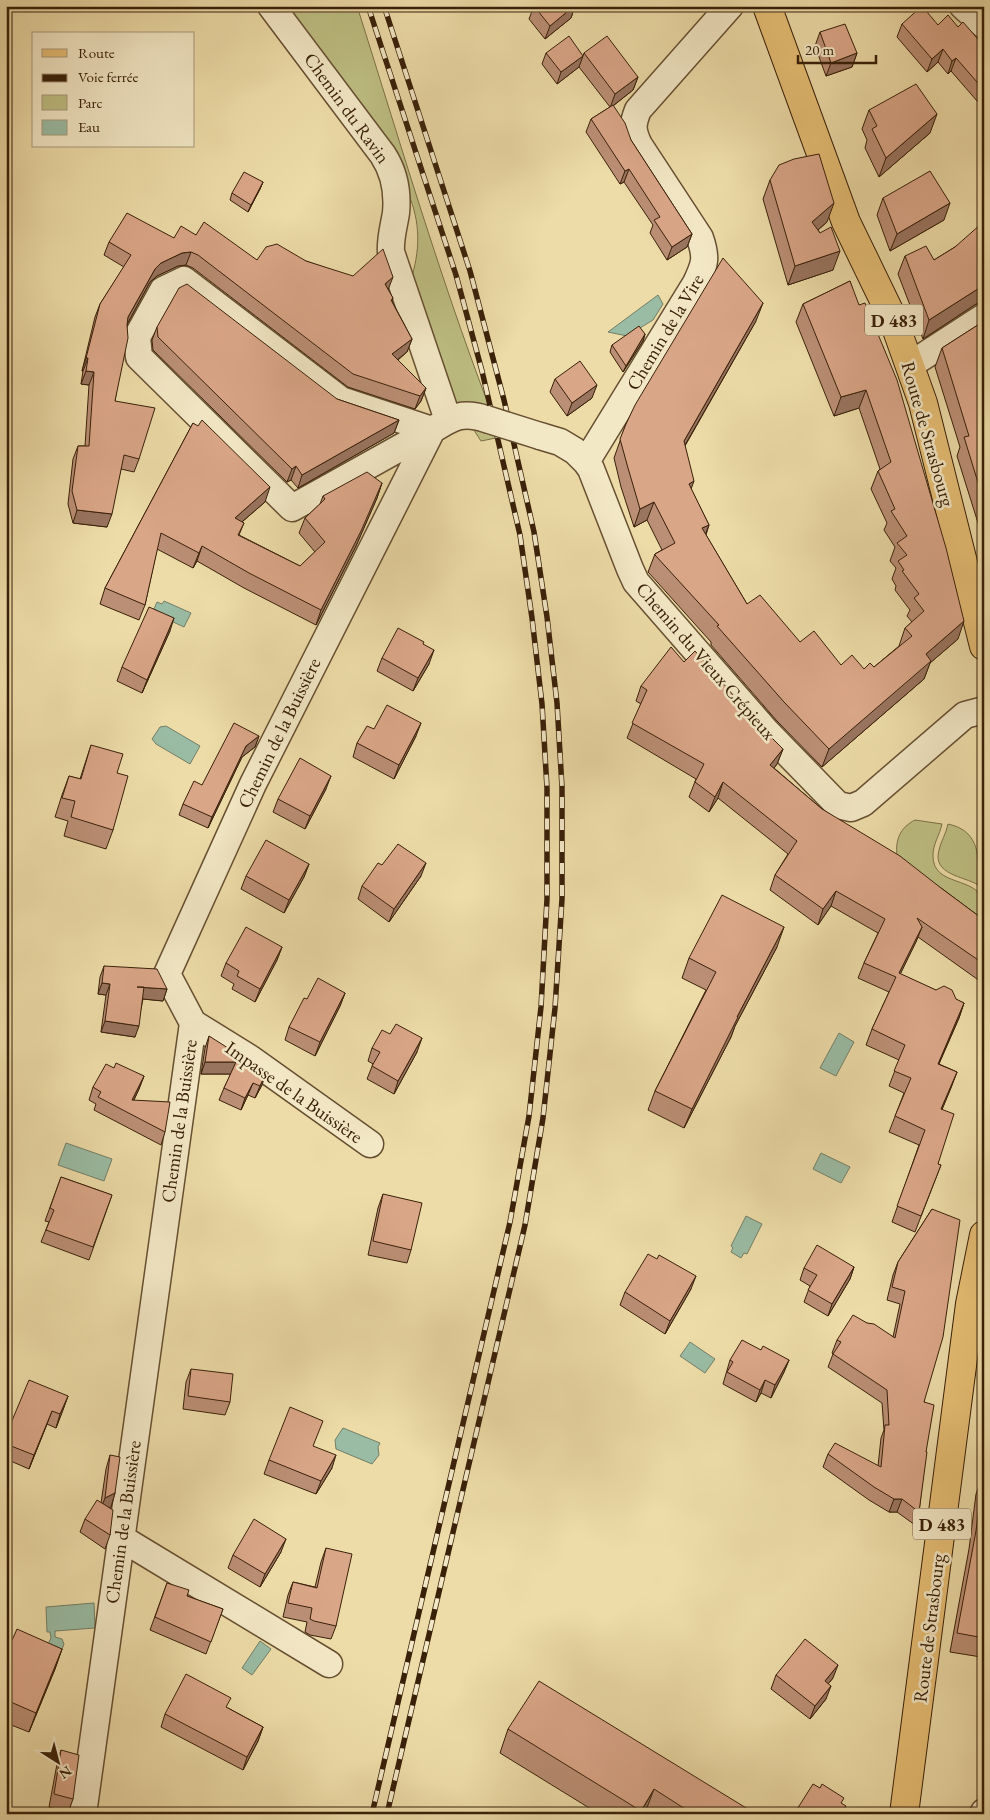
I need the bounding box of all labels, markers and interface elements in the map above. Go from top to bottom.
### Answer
legend [32,32,195,148]
scale bar [798,32,875,64]
text: 20 m [805,40,834,59]
text: Route [78,43,115,62]
street label: Chemin du Ravin [298,48,396,168]
text: Voie ferrée [78,67,138,86]
text: Parc [78,93,103,112]
text: Eau [78,117,100,136]
street label: Chemin de la Vire [620,269,710,395]
road number: D 483 [865,304,923,336]
street label: Route de Strasbourg [895,359,961,510]
street label: Chemin du Vieux Crépieux [631,577,782,746]
street label: Chemin de la Buissière [232,654,326,812]
street label: Impasse de la Buissière [220,1035,368,1149]
street label: Chemin de la Buissière [155,1038,203,1204]
street label: Chemin de la Buissière [99,1439,147,1605]
road number: D 483 [913,1508,971,1540]
street label: Route de Strasbourg [907,1551,951,1704]
north arrow [32,1738,82,1788]
text: N [55,1762,76,1784]

